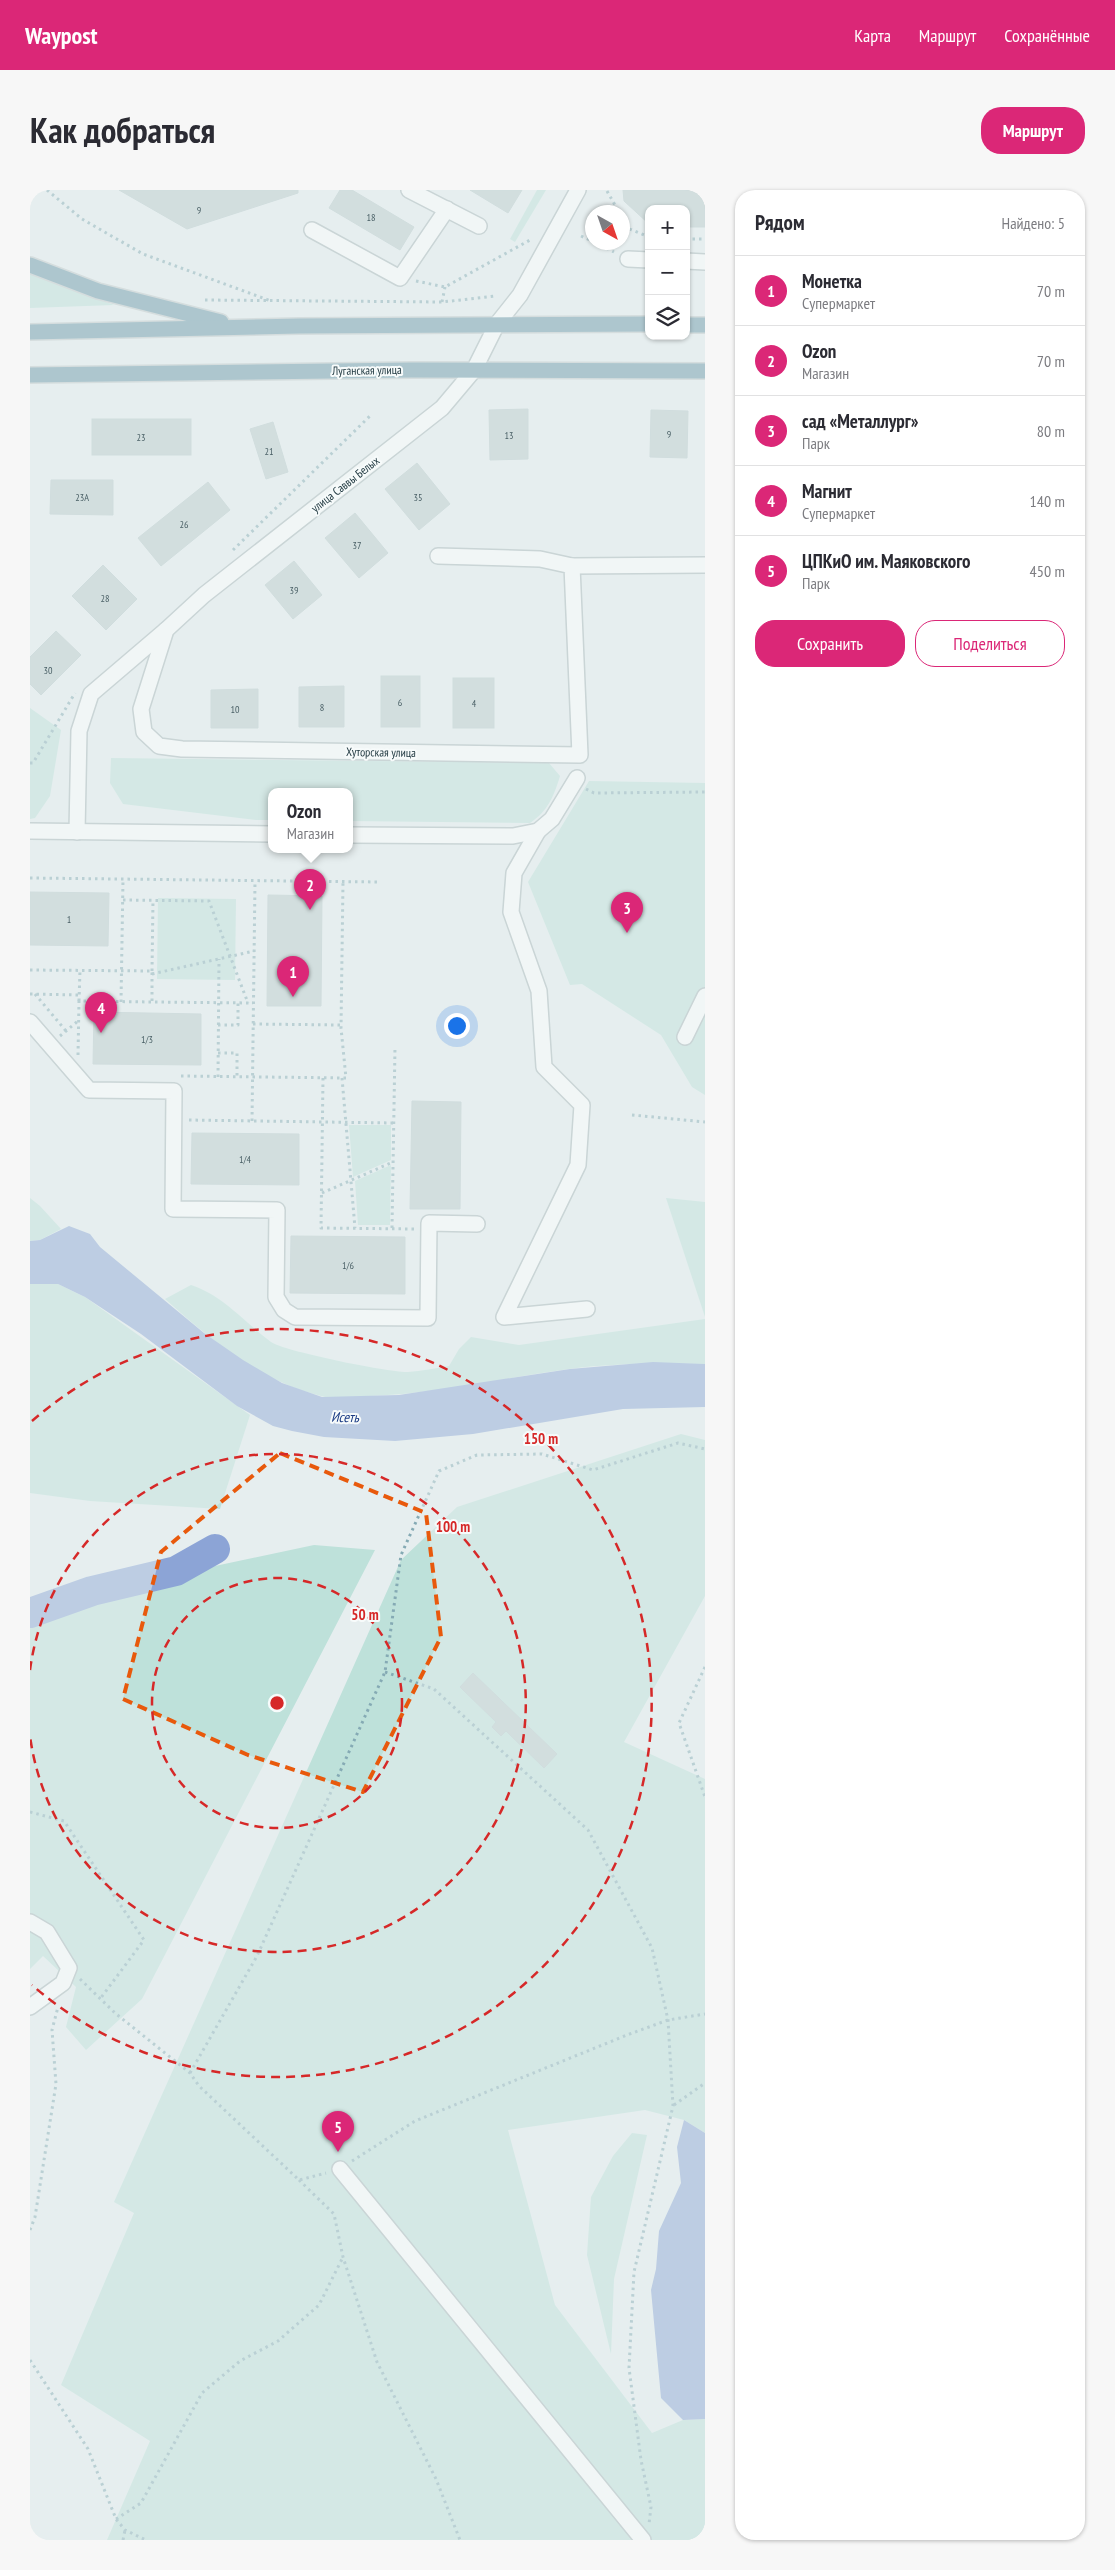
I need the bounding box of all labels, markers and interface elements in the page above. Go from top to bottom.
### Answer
text: Waypost [25,20,98,51]
text: Карта [854,24,891,47]
text: Маршрут [919,24,976,47]
text: Сохранённые [1004,24,1090,47]
text: Как добраться [30,107,215,153]
button: Маршрут [981,107,1085,154]
house number: 9 [197,204,201,217]
north arrow [585,205,630,250]
map controls [645,205,690,340]
button: + [645,205,690,250]
text: Рядом [755,209,805,236]
house number: 18 [367,211,376,224]
text: Найдено: 5 [1002,213,1065,233]
button: − [645,250,690,295]
text: Монетка [802,269,862,293]
text: 1 [767,281,775,301]
text: 70 m [1037,281,1065,301]
text: Супермаркет [802,293,875,313]
button: layers [645,295,690,340]
text: Ozon [802,339,836,363]
text: 2 [767,351,775,371]
text: 70 m [1037,351,1065,371]
street label: Луганская улица [331,362,402,378]
text: Магазин [802,363,849,383]
text: сад «Металлург» [802,409,918,433]
text: 3 [767,421,775,441]
text: 80 m [1037,421,1065,441]
house number: 9 [667,428,671,441]
house number: 13 [505,429,514,442]
house number: 23 [137,431,146,444]
text: Парк [802,433,830,453]
house number: 21 [265,445,274,458]
street label: улица Саввы Белых [308,453,382,515]
text: Магнит [802,479,852,503]
house number: 23А [75,491,89,504]
house number: 35 [414,491,423,504]
text: 4 [767,491,775,511]
text: 140 m [1030,491,1065,511]
text: Супермаркет [802,503,875,523]
house number: 26 [180,518,189,531]
house number: 37 [353,539,362,552]
text: ЦПКиО им. Маяковского [802,549,970,573]
text: 5 [767,561,775,581]
text: 450 m [1030,561,1065,581]
text: Парк [802,573,830,593]
house number: 39 [290,584,299,597]
house number: 28 [101,592,110,605]
button: Сохранить [755,620,905,667]
button: Поделиться [915,620,1065,667]
house number: 30 [44,664,53,677]
house number: 6 [398,696,403,709]
house number: 4 [472,697,477,710]
house number: 8 [320,701,324,714]
house number: 10 [231,703,240,716]
street label: Хуторская улица [346,744,416,760]
popup [268,788,353,853]
text: Ozon [287,799,321,823]
text: Магазин [287,823,334,843]
pin: 2 [294,869,326,910]
pin: 3 [611,892,643,933]
house number: 1 [67,913,71,926]
pin: 1 [277,956,309,997]
pin: 4 [85,992,117,1033]
your location [444,1013,470,1039]
house number: 1/3 [141,1033,153,1046]
house number: 1/4 [239,1153,251,1166]
house number: 1/6 [342,1259,354,1272]
water label: Исеть [331,1408,360,1426]
text: 150 m [524,1429,558,1448]
text: 100 m [436,1517,470,1536]
text: 50 m [351,1605,379,1624]
centre of rings [268,1694,286,1712]
pin: 5 [322,2111,354,2152]

